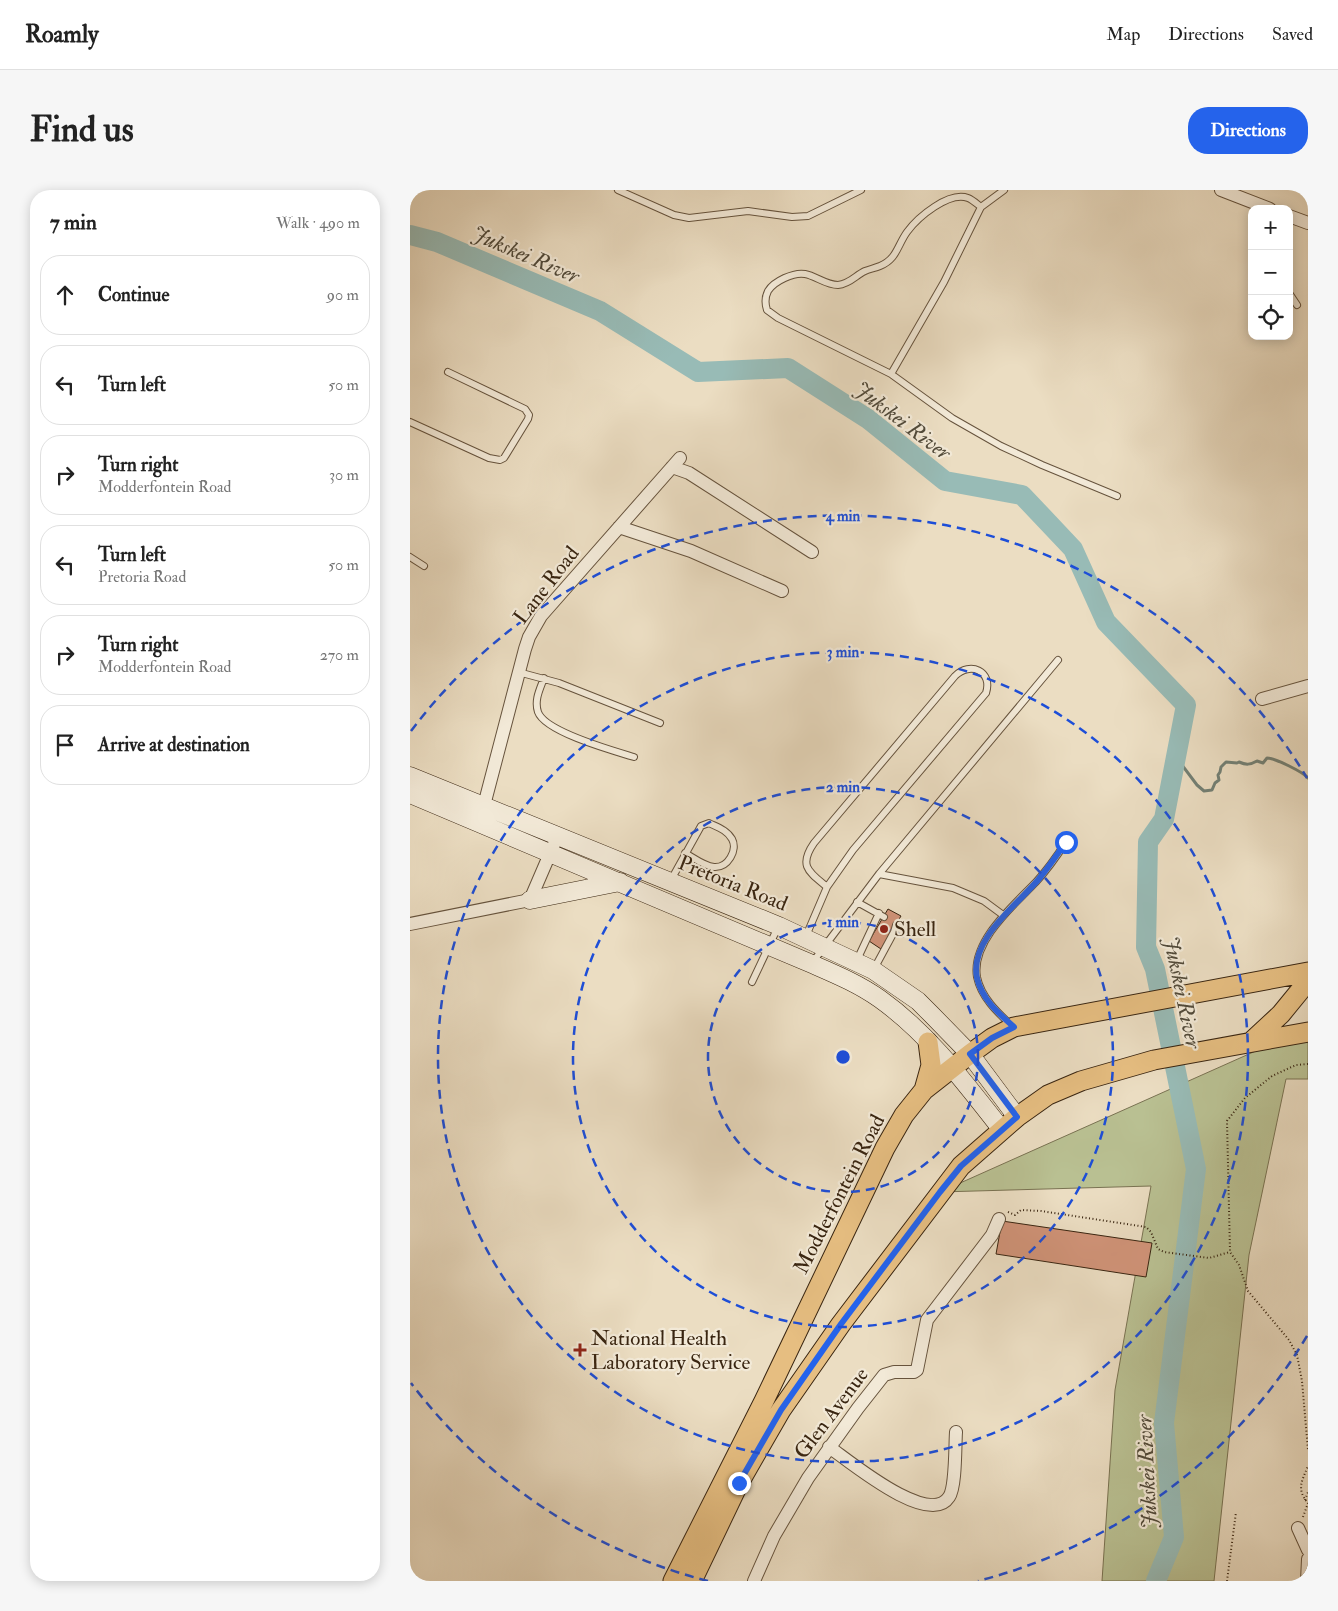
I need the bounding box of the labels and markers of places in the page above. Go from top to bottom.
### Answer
place label: Shell [894,916,937,943]
marker: Shell [878,923,890,935]
centre of rings [834,1048,852,1066]
place label: National Health Laboratory Service [591,1325,751,1376]
marker: National Health Laboratory Service [573,1343,587,1357]

